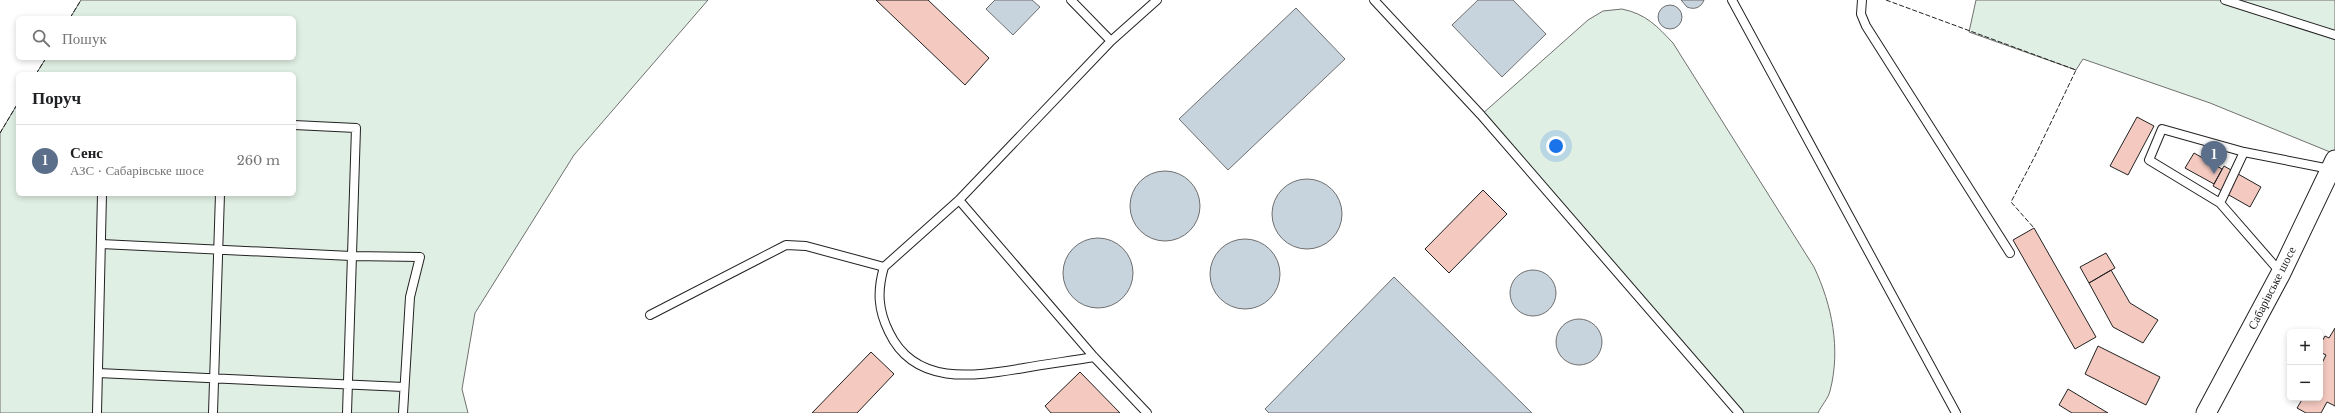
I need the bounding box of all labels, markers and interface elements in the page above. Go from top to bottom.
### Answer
search box [16,16,296,60]
icon: search [30,27,52,49]
text: Пошук [62,29,107,48]
text: Поруч [32,88,81,109]
your location [1546,136,1566,156]
pin: 1 [2201,141,2227,174]
text: Сенс [70,143,103,162]
text: 1 [42,152,48,169]
text: 260 m [237,152,280,169]
text: АЗС · Сабарівське шосе [70,162,204,179]
street label: Сабарівське шосе [2244,244,2299,332]
map controls [2287,329,2323,401]
button: + [2287,329,2323,365]
button: − [2287,365,2323,401]

